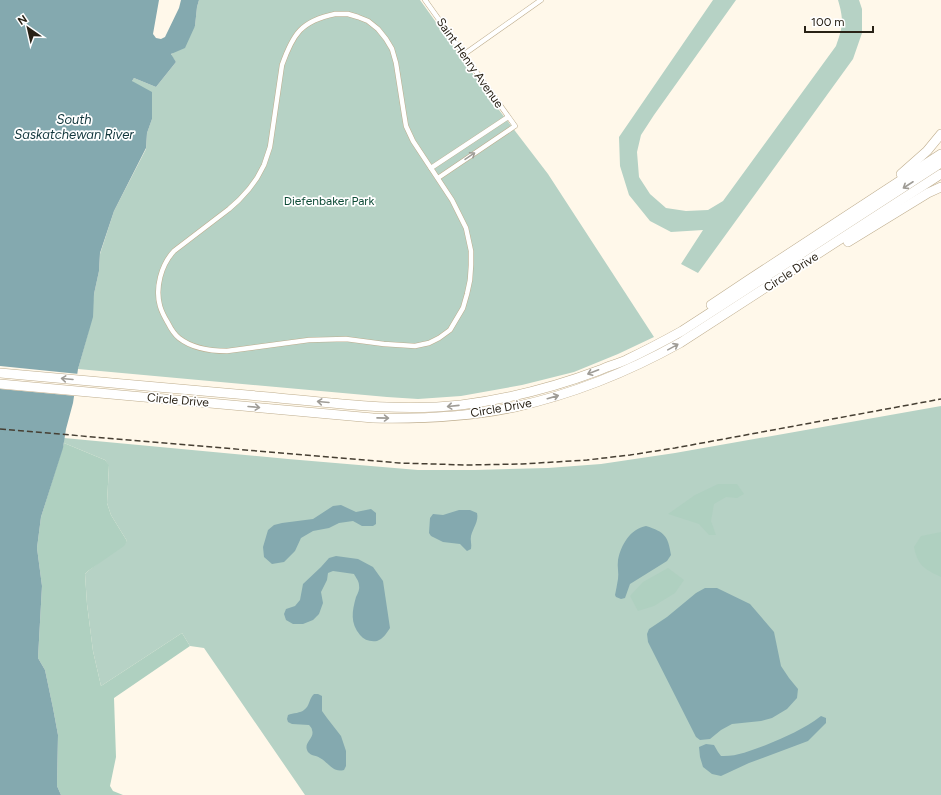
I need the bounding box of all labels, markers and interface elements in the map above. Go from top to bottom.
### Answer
north arrow [8,8,48,48]
scale bar [805,8,873,34]
text: N [16,12,30,28]
street label: Saint Henry Avenue [434,15,507,111]
text: 100 m [811,15,845,29]
water label: South Saskatchewan River [14,112,134,142]
one-way arrow [464,152,475,160]
one-way arrow [902,181,914,189]
park label: Diefenbaker Park [284,194,374,208]
street label: Circle Drive [761,249,821,295]
one-way arrow [667,343,679,351]
one-way arrow [587,369,599,377]
one-way arrow [61,376,74,383]
street label: Circle Drive [147,390,210,410]
one-way arrow [546,393,559,400]
street label: Circle Drive [469,396,533,420]
one-way arrow [317,398,330,406]
one-way arrow [447,402,460,409]
one-way arrow [247,404,260,411]
one-way arrow [376,414,389,422]

